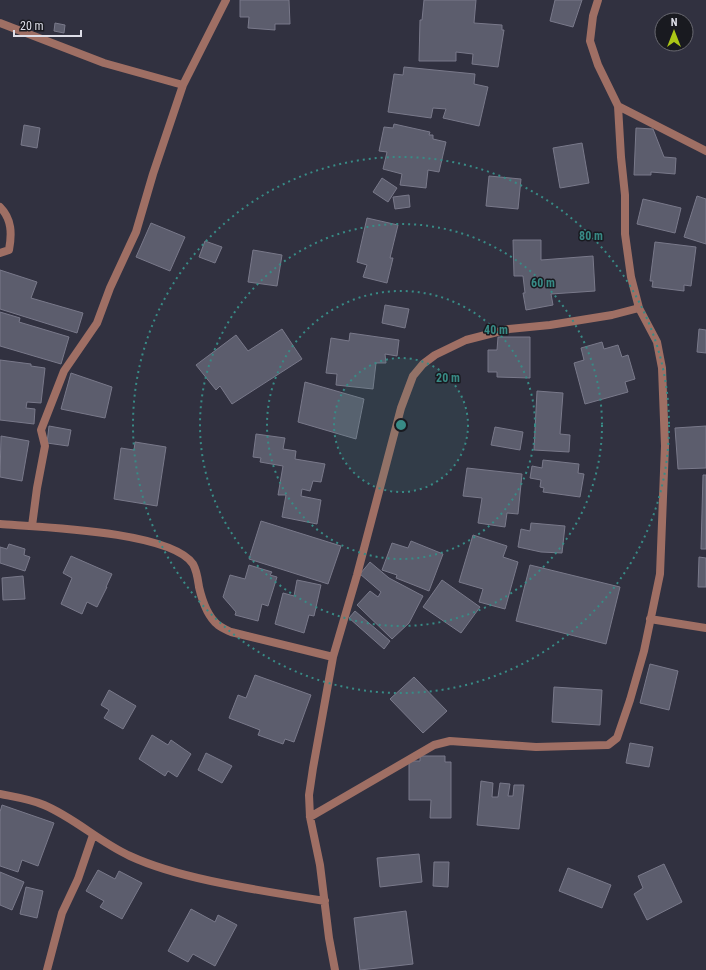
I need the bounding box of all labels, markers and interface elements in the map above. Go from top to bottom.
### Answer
scale bar [14,12,81,38]
north arrow [654,12,694,52]
text: N [671,16,678,29]
text: 20 m [20,19,44,33]
text: 80 m [579,229,603,243]
text: 60 m [531,276,555,290]
text: 40 m [484,323,508,337]
text: 20 m [436,371,460,385]
centre of rings [394,418,408,432]

